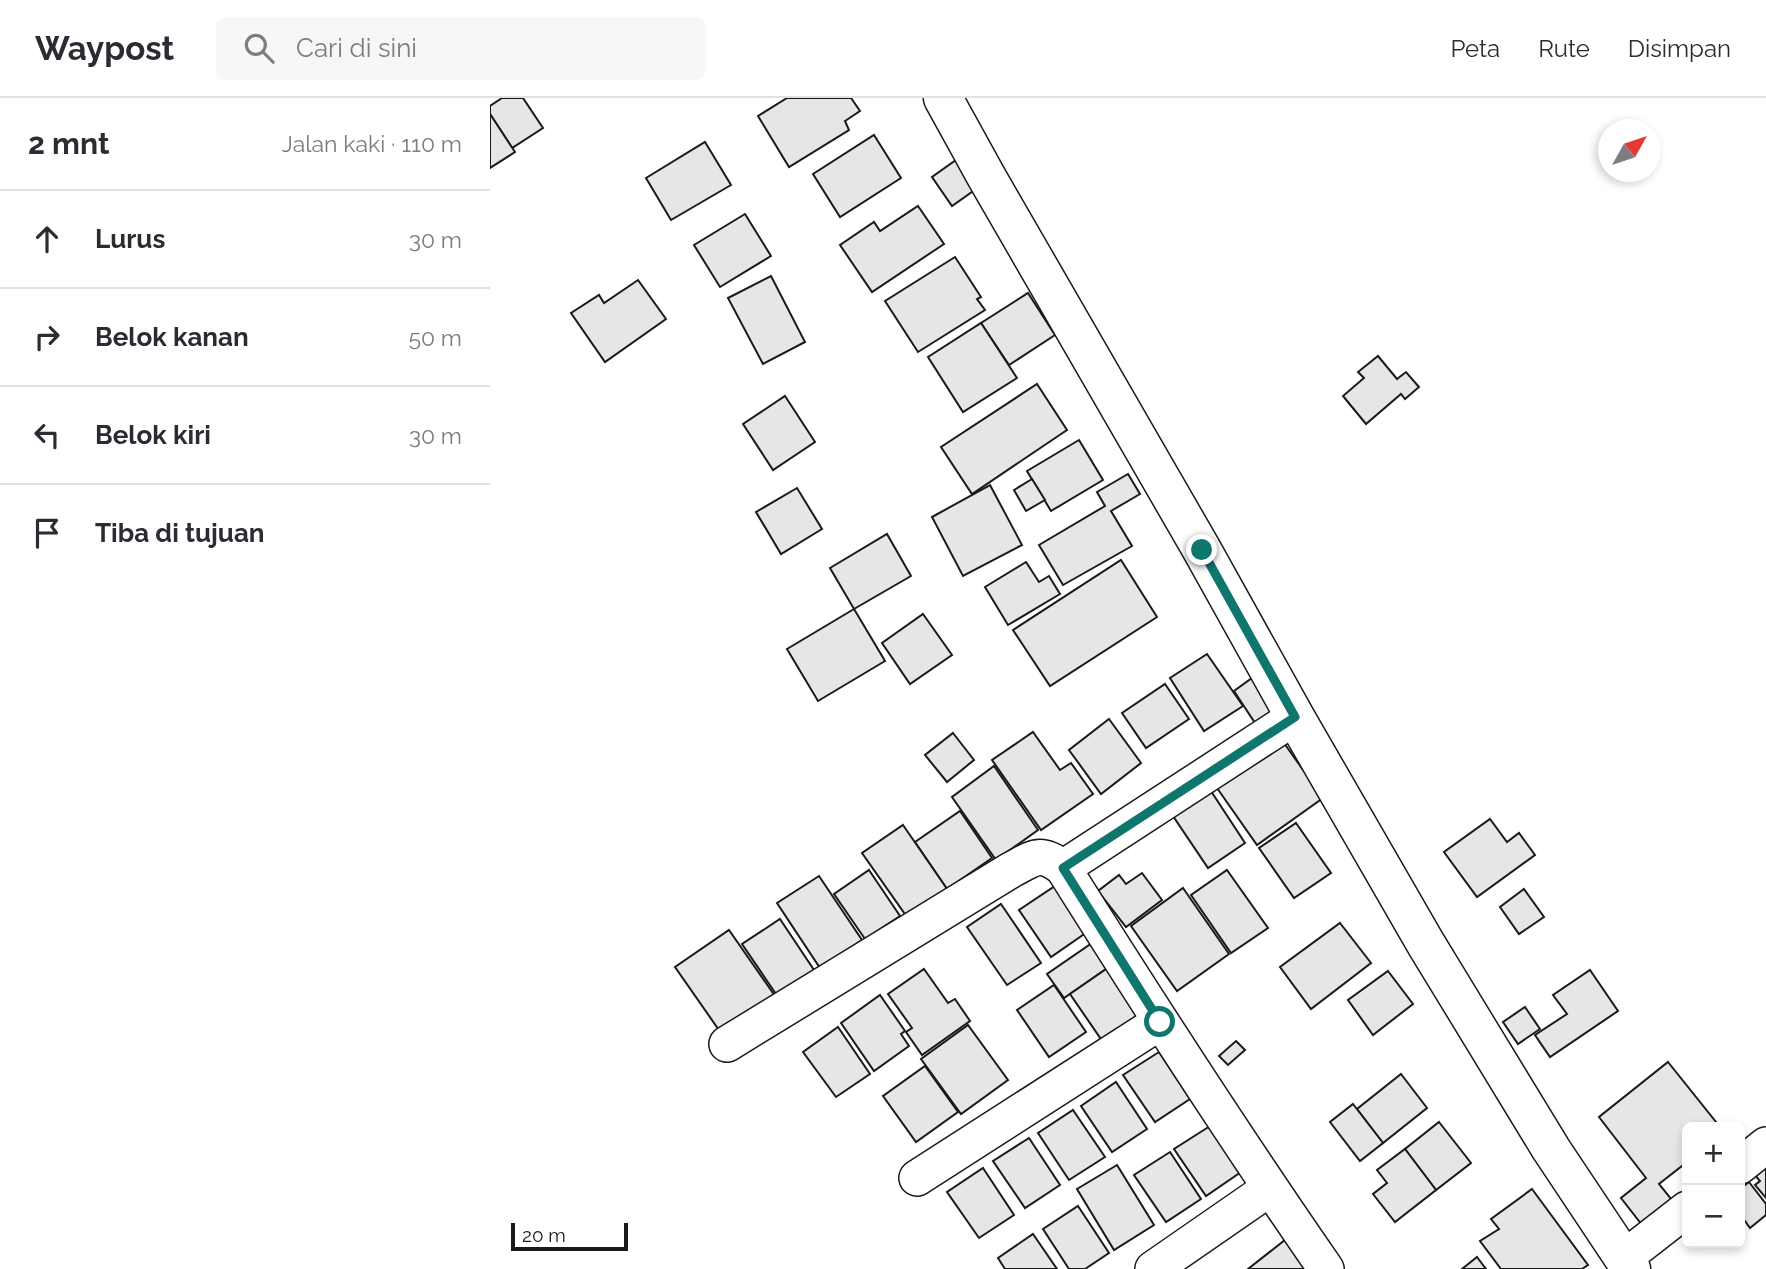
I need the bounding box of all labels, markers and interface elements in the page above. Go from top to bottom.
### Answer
search box [216,17,706,80]
text: Waypost [35,29,174,68]
icon: search [240,29,278,67]
text: Cari di sini [296,33,417,63]
text: Peta [1450,34,1500,63]
text: Rute [1538,34,1590,63]
text: Disimpan [1628,34,1731,63]
north arrow [1598,119,1661,182]
text: 2 mnt [28,126,110,161]
text: Jalan kaki · 110 m [282,130,462,157]
icon: ahead [28,220,66,258]
text: Lurus [95,224,165,254]
text: 30 m [409,226,462,253]
icon: right [28,318,66,356]
text: Belok kanan [95,322,249,352]
text: 50 m [408,324,462,351]
icon: left [28,416,66,454]
text: Belok kiri [95,420,211,450]
text: 30 m [409,422,462,449]
icon: arrive [28,514,66,552]
text: Tiba di tujuan [95,518,265,548]
route end [1186,534,1217,565]
route start [1144,1006,1175,1037]
map controls [1682,1122,1745,1248]
button: + [1682,1122,1745,1185]
button: − [1682,1185,1745,1248]
scale bar [511,1220,628,1252]
text: 20 m [522,1224,566,1246]

